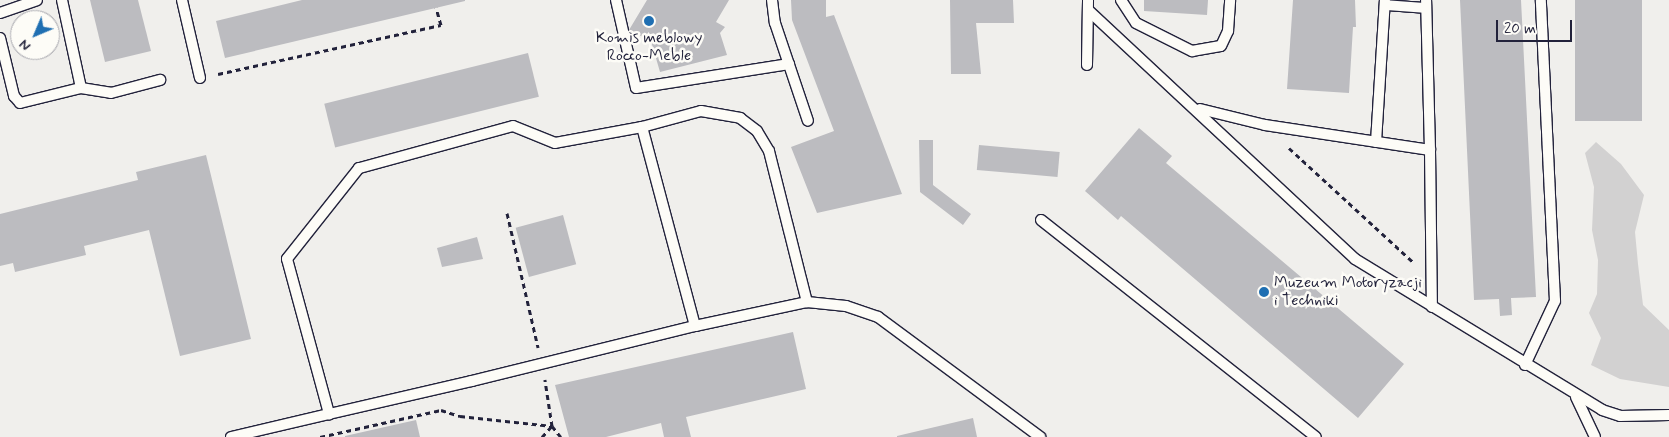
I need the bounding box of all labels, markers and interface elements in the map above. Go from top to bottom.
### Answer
north arrow [10,10,60,60]
scale bar [1499,10,1575,42]
marker: Komis meblowy Rocco-Meble [643,15,655,27]
text: 20 m [1504,19,1536,39]
place label: Komis meblowy Rocco-Meble [596,28,702,66]
text: N [15,35,35,55]
place label: Muzeum Motoryzacji i Techniki [1274,273,1422,311]
marker: Muzeum Motoryzacji i Techniki [1258,286,1270,298]

